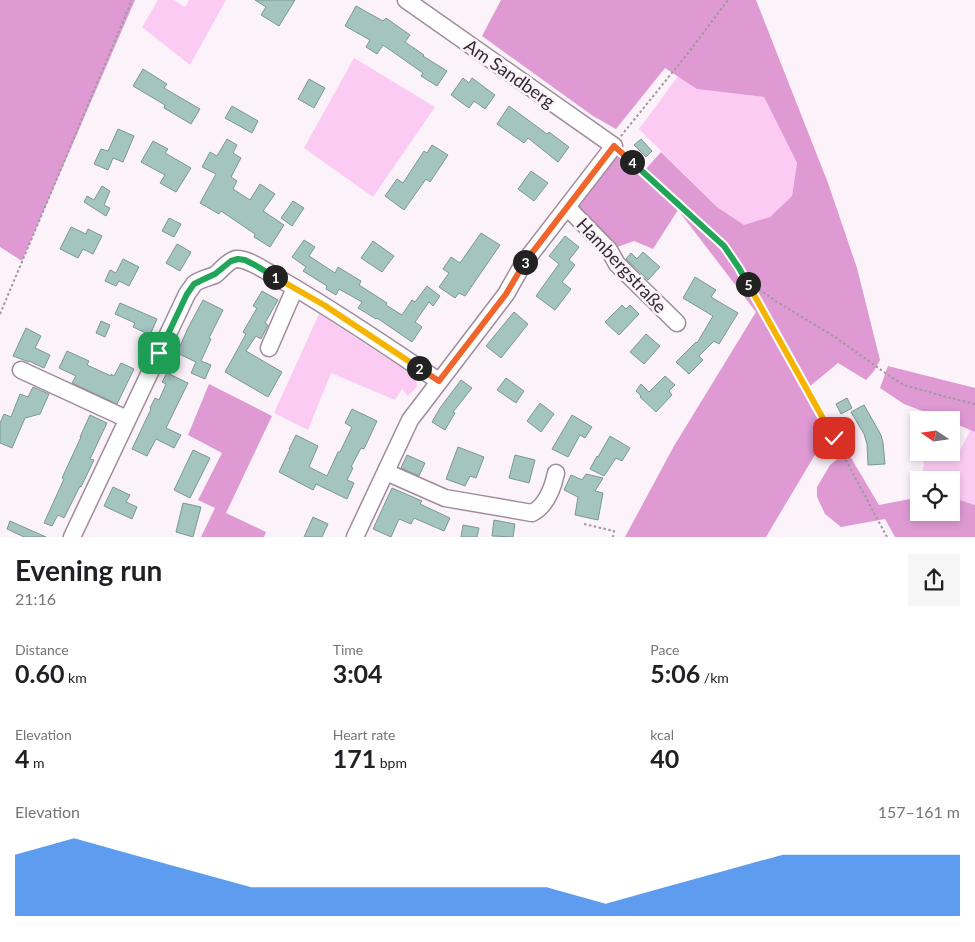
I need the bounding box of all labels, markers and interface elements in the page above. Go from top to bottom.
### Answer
street label: Am Sandberg [460,34,560,112]
pin: 4 [620,150,644,174]
text: 4 [628,154,637,171]
street label: Hambergstraße [572,213,672,317]
pin: 3 [512,250,538,274]
text: 3 [521,254,530,271]
pin: 1 [262,264,288,290]
text: 1 [271,269,280,286]
pin: 5 [736,272,760,296]
text: 5 [744,276,753,293]
pin [138,332,180,374]
icon: arrive [145,339,173,367]
pin: 2 [406,356,432,380]
text: 2 [415,360,424,377]
north arrow [910,411,960,461]
map controls [910,411,960,521]
pin [813,417,855,459]
icon: check [820,424,848,452]
button: locate [910,471,960,521]
text: Evening run [15,553,162,587]
button: share [908,554,960,606]
text: 21:16 [15,589,56,608]
text: Distance [15,641,69,658]
text: Time [333,641,363,658]
text: Pace [650,641,679,658]
text: 0.60 [15,658,64,688]
text: 3:04 [333,658,383,688]
text: 5:06 [650,658,700,688]
text: km [64,669,87,686]
text: /km [700,669,729,686]
text: Elevation [15,726,72,743]
text: Heart rate [333,726,395,743]
text: kcal [650,726,674,743]
text: 4 [15,743,30,773]
text: 171 [333,743,376,773]
text: 40 [650,743,679,773]
text: m [30,754,45,771]
text: bpm [376,754,407,771]
text: Elevation [15,802,80,821]
text: 157–161 m [878,802,960,821]

